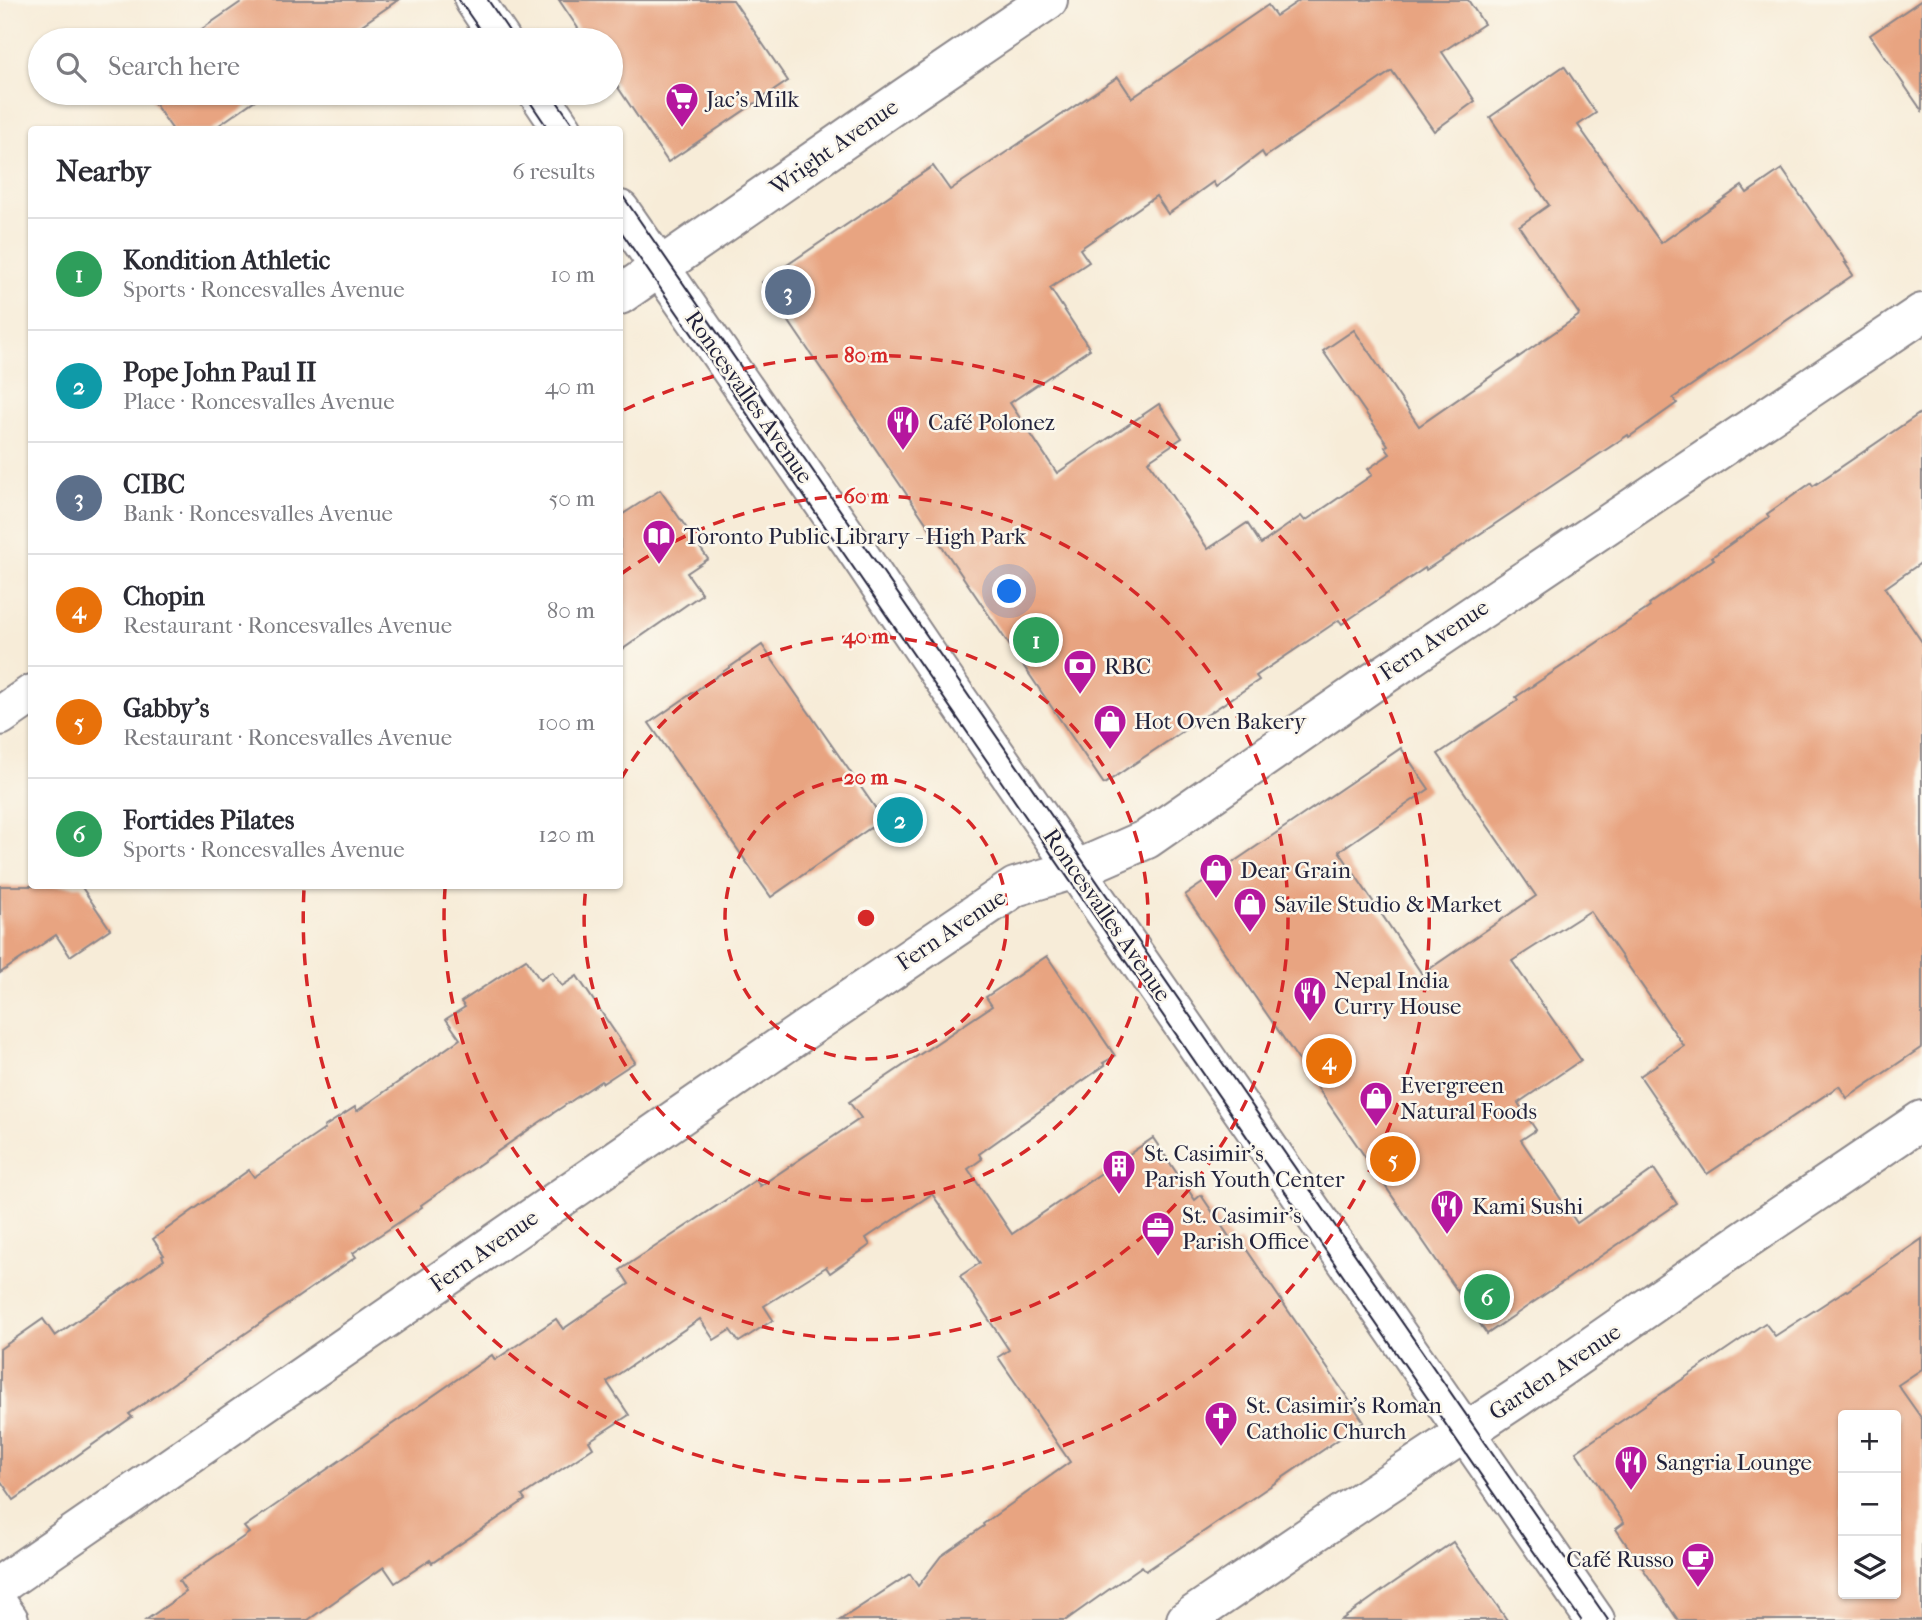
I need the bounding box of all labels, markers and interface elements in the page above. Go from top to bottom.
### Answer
search box [28,28,623,105]
icon: search [52,48,90,86]
text: Search here [108,51,240,82]
supermarket icon: Jac's Milk [663,80,701,129]
place label: Jac's Milk [704,86,800,113]
street label: Wright Avenue [764,93,903,202]
text: Nearby [56,154,151,189]
text: 6 results [512,158,595,185]
text: Kondition Athletic [123,245,330,276]
text: 1 [75,261,83,288]
text: 10 m [550,261,595,288]
pin: 3 [765,266,811,318]
text: Sports · Roncesvalles Avenue [123,276,405,303]
street label: Roncesvalles Avenue [679,305,819,489]
text: 80 m [844,343,889,367]
text: Pope John Paul II [123,357,316,388]
text: 2 [73,373,85,400]
text: 40 m [545,373,595,400]
text: Place · Roncesvalles Avenue [123,388,395,415]
restaurant icon: Café Polonez [884,403,922,452]
place label: Café Polonez [928,409,1055,436]
text: CIBC [123,469,185,500]
text: 60 m [844,484,889,508]
text: 3 [74,485,84,512]
text: 50 m [548,485,595,512]
text: Bank · Roncesvalles Avenue [123,500,393,527]
library icon: Toronto Public Library - High Park [640,517,678,566]
place label: Toronto Public Library - High Park [684,523,1027,550]
your location [992,574,1026,608]
text: Chopin [123,581,205,612]
street label: Fern Avenue [1374,594,1494,686]
text: 4 [72,597,86,624]
text: 80 m [547,597,595,624]
text: Restaurant · Roncesvalles Avenue [123,612,452,639]
pin: 1 [1013,614,1059,666]
text: 40 m [842,624,890,649]
bank icon: RBC [1061,647,1099,696]
place label: RBC [1104,653,1151,680]
text: Gabby's [123,693,209,724]
shop icon: Hot Oven Bakery [1091,702,1129,751]
place label: Hot Oven Bakery [1134,708,1307,735]
text: 5 [74,709,84,736]
text: 100 m [537,709,595,736]
text: Restaurant · Roncesvalles Avenue [123,724,452,751]
text: 20 m [844,765,889,789]
pin: 2 [877,794,923,846]
text: Fortides Pilates [123,805,294,836]
text: 6 [73,821,85,848]
text: 120 m [538,821,595,848]
street label: Roncesvalles Avenue [1037,823,1177,1007]
text: Sports · Roncesvalles Avenue [123,836,405,863]
shop icon: Dear Grain [1197,851,1235,900]
place label: Dear Grain [1240,857,1352,884]
street label: Fern Avenue [891,884,1011,976]
shop icon: Savile Studio & Market [1231,885,1269,934]
place label: Savile Studio & Market [1274,891,1502,918]
centre of rings [854,906,878,930]
place label: Nepal India Curry House [1334,967,1461,1020]
restaurant icon: Nepal India Curry House [1291,974,1329,1023]
pin: 4 [1306,1035,1352,1087]
place label: Evergreen Natural Foods [1400,1072,1537,1125]
shop icon: Evergreen Natural Foods [1357,1079,1395,1128]
pin: 5 [1370,1133,1416,1185]
place label: St. Casimir's Parish Youth Center [1144,1140,1345,1193]
building icon: St. Casimir's Parish Youth Center [1100,1147,1138,1196]
restaurant icon: Kami Sushi [1428,1187,1466,1236]
place label: Kami Sushi [1472,1193,1584,1220]
place label: St. Casimir's Parish Office [1182,1202,1309,1255]
street label: Fern Avenue [425,1204,543,1298]
office icon: St. Casimir's Parish Office [1139,1209,1177,1258]
pin: 6 [1464,1271,1510,1323]
street label: Garden Avenue [1484,1318,1626,1426]
place label: St. Casimir's Roman Catholic Church [1246,1392,1442,1445]
church icon: St. Casimir's Roman Catholic Church [1202,1399,1240,1448]
map controls [1838,1410,1901,1599]
button: + [1838,1410,1901,1473]
restaurant icon: Sangria Lounge [1612,1443,1650,1492]
place label: Sangria Lounge [1656,1449,1812,1476]
button: − [1838,1473,1901,1536]
button: layers [1838,1536,1901,1599]
cafe icon: Café Russo [1679,1540,1717,1589]
place label: Café Russo [1566,1546,1674,1573]

